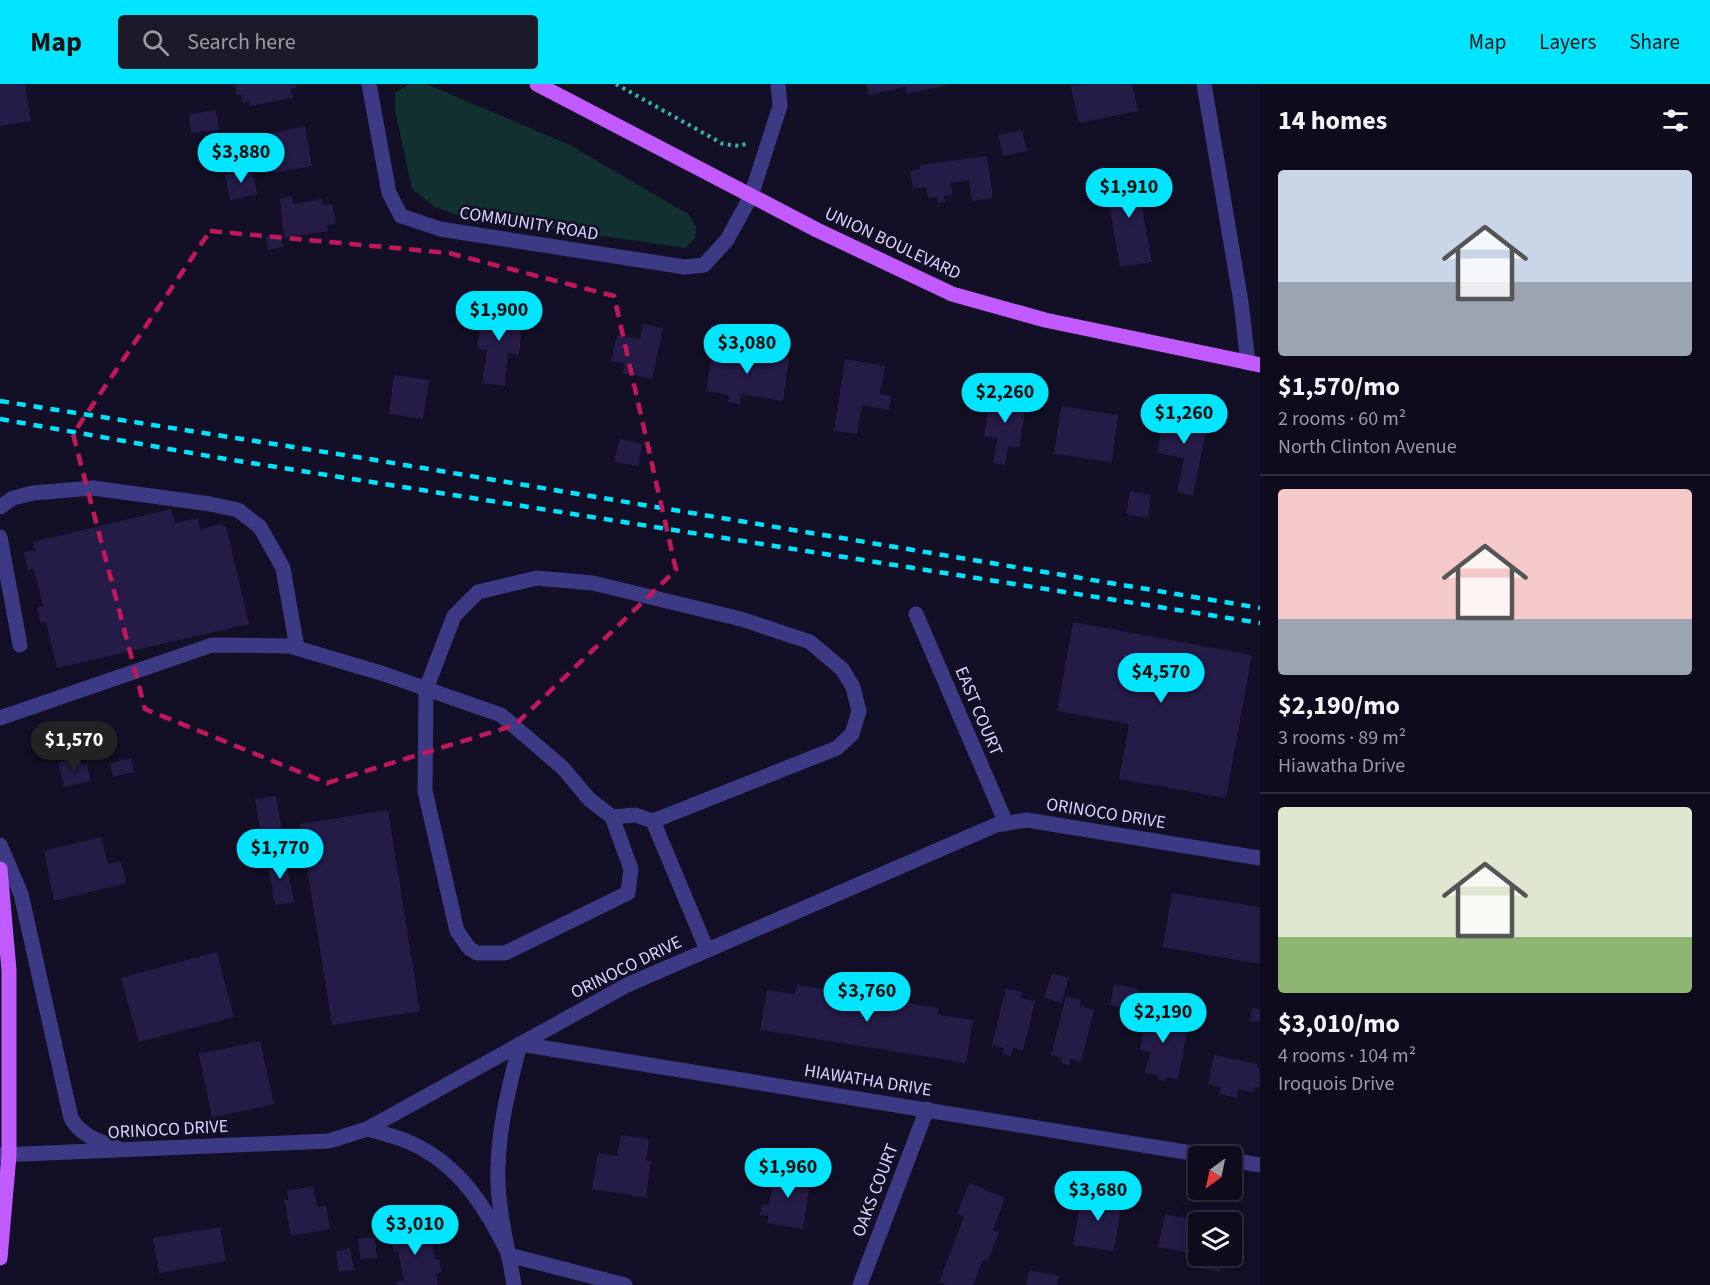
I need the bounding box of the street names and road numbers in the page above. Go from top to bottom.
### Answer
street label: COMMUNITY ROAD [458,200,600,247]
street label: UNION BOULEVARD [821,201,965,286]
street label: EAST COURT [949,663,1009,760]
street label: ORINOCO DRIVE [1044,792,1167,835]
street label: ORINOCO DRIVE [567,930,686,1005]
street label: HIAWATHA DRIVE [802,1058,933,1103]
street label: ORINOCO DRIVE [107,1114,229,1145]
street label: OAKS COURT [846,1140,905,1240]

